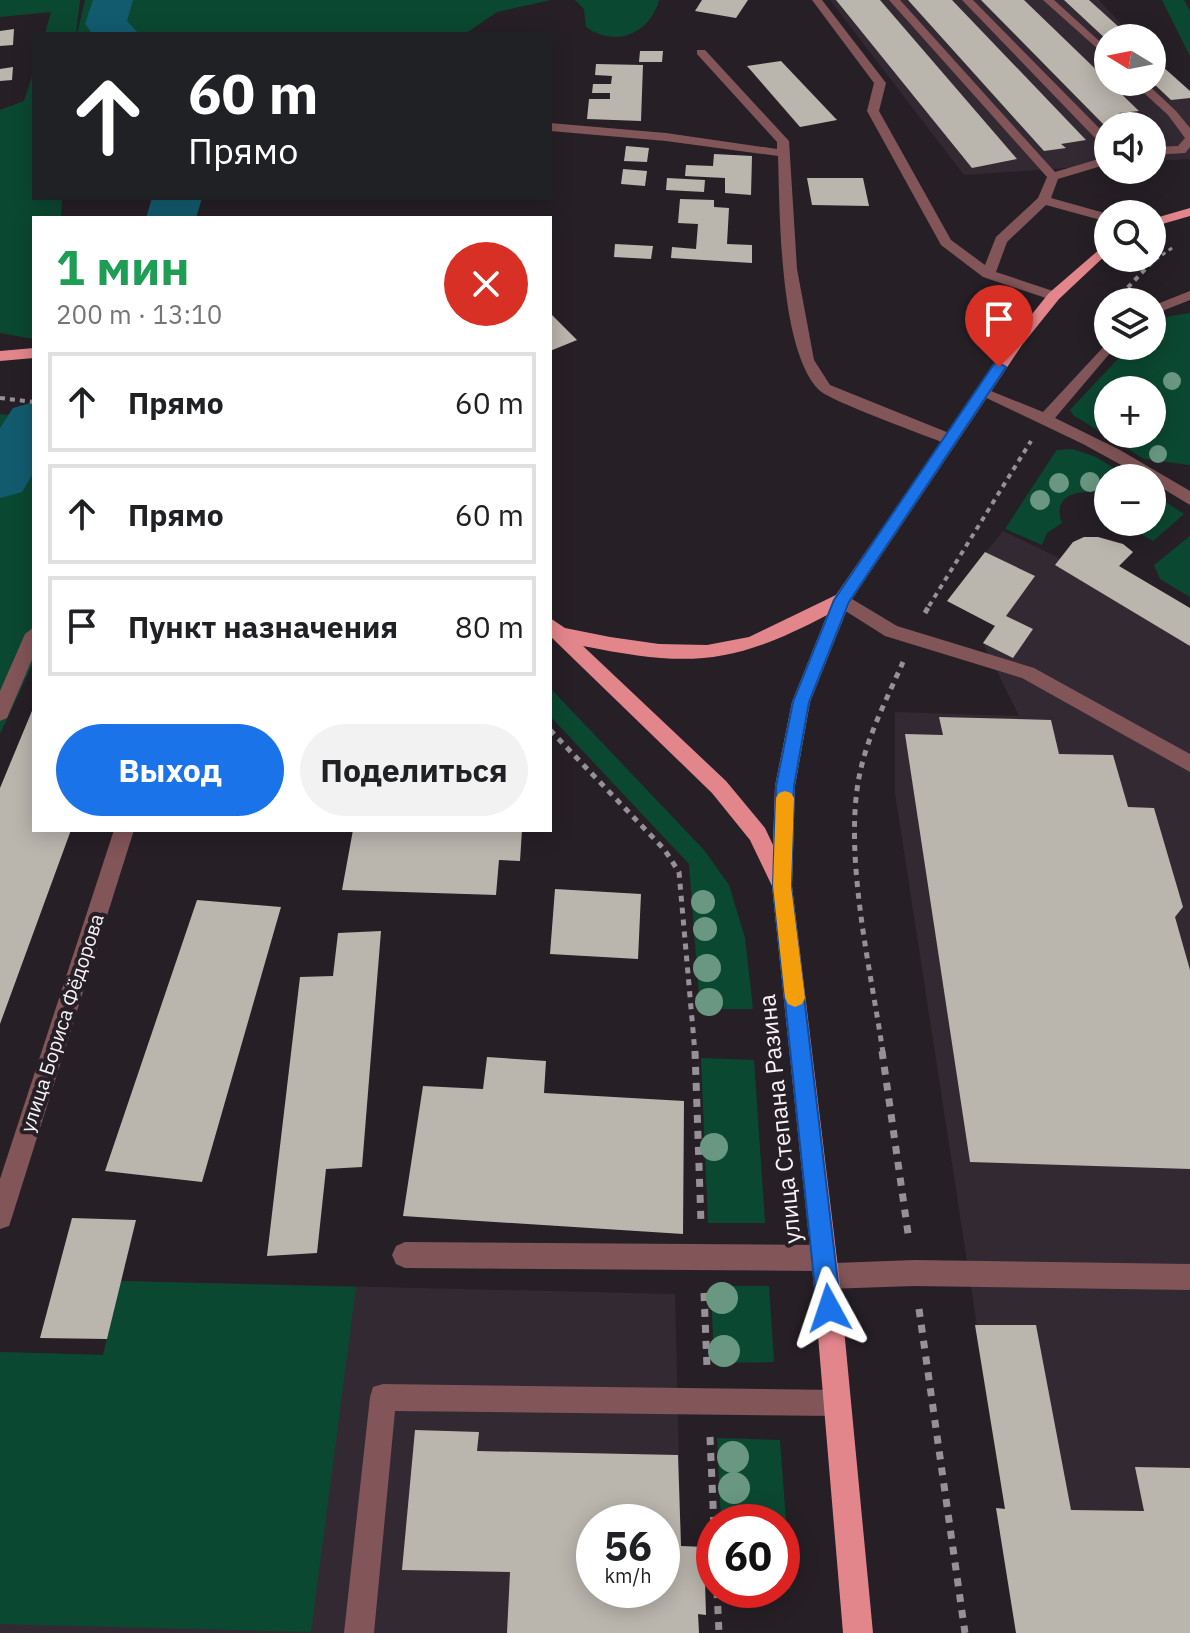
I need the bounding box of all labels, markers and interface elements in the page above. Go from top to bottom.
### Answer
north arrow [1094,24,1166,96]
map controls [1094,24,1166,536]
text: 60 m [188,57,318,129]
icon: ahead [56,64,160,168]
button: sound [1094,112,1166,184]
text: Прямо [188,127,298,174]
button: search [1094,200,1166,272]
text: 1 мин [56,236,190,298]
button: close [444,242,528,326]
pin [965,285,1033,367]
button: layers [1094,288,1166,360]
text: 200 m · 13:10 [56,297,222,331]
icon: arrive [977,297,1021,341]
button: + [1094,376,1166,448]
icon: ahead [60,380,104,424]
text: Прямо [128,383,224,422]
text: 60 m [455,383,524,422]
button: − [1094,464,1166,536]
icon: ahead [60,492,104,536]
text: Прямо [128,495,224,534]
text: 60 m [455,495,524,534]
icon: arrive [60,604,104,648]
text: Пункт назначения [128,607,398,646]
text: 80 m [455,607,524,646]
button: Выход [56,724,284,816]
button: Поделиться [300,724,528,816]
street label: улица Бориса Фёдорова [13,910,110,1136]
street label: улица Степана Разина [750,993,808,1245]
position arrow [787,1266,871,1350]
speed limit sign: 60 [696,1504,800,1608]
text: 56 [604,1520,652,1572]
text: km/h [604,1562,652,1589]

